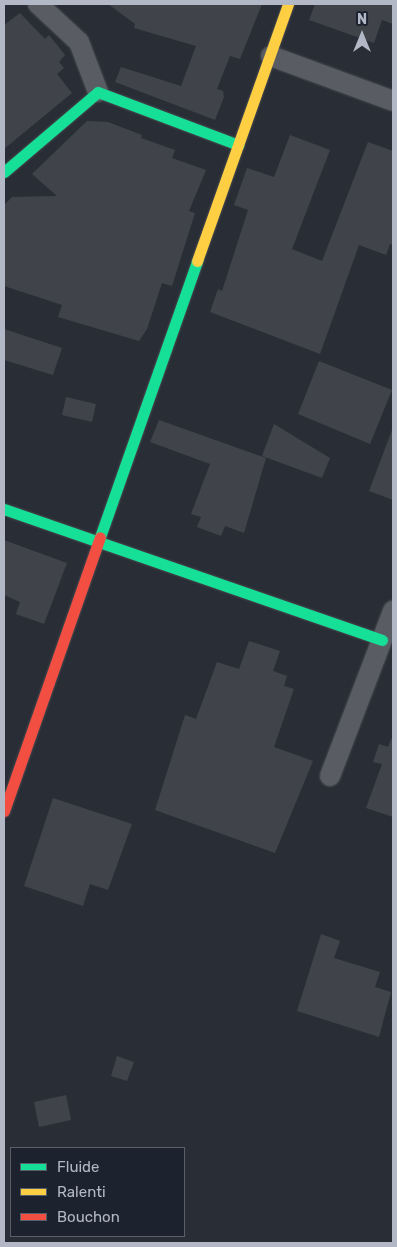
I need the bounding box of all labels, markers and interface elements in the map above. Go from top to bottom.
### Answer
north arrow [337,10,387,60]
text: N [357,11,367,28]
legend [10,1147,185,1237]
text: Fluide [57,1158,99,1176]
text: Ralenti [57,1183,106,1201]
text: Bouchon [57,1208,120,1226]

